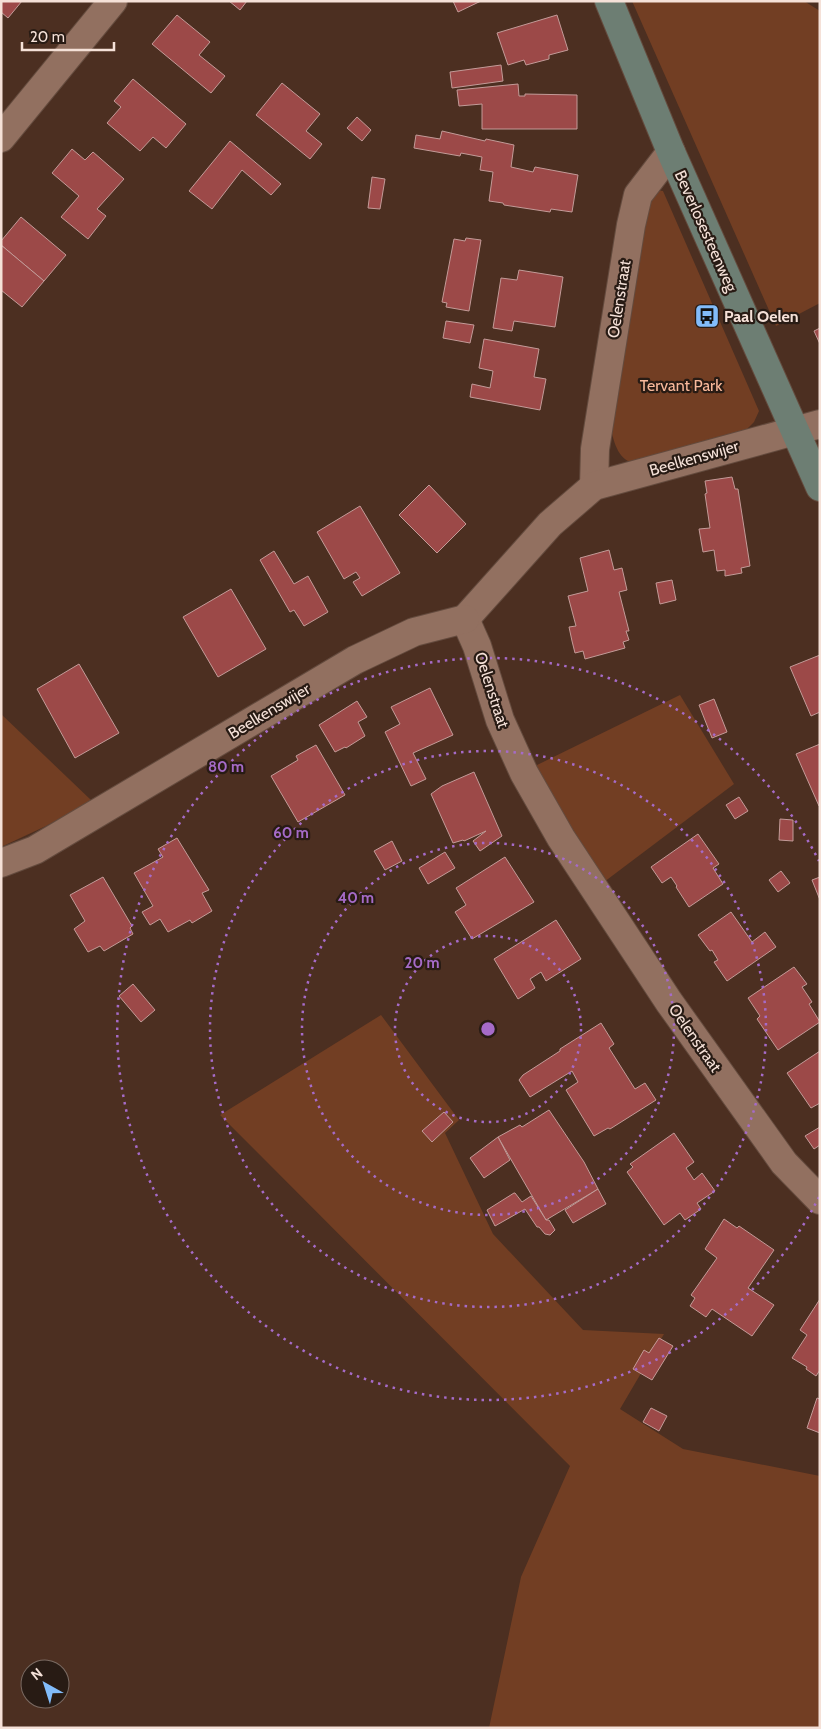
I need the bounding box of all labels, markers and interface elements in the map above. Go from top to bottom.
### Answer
scale bar [22,20,115,52]
text: 20 m [30,28,65,46]
street label: Beverlosesteenweg [671,167,742,296]
street label: Oelenstraat [603,258,635,339]
bus stop icon: Paal Oelen [694,303,720,329]
place label: Paal Oelen [724,307,799,326]
park label: Tervant Park [640,376,723,395]
street label: Beelkenswijer [647,436,742,480]
street label: Oelenstraat [471,650,513,731]
street label: Beelkenswijer [225,679,314,743]
text: 80 m [208,758,244,776]
text: 60 m [273,824,309,842]
text: 40 m [338,889,374,907]
text: 20 m [405,954,439,972]
street label: Oelenstraat [665,1000,726,1076]
centre of rings [479,1020,497,1038]
north arrow [20,1659,70,1709]
text: N [27,1664,46,1684]

